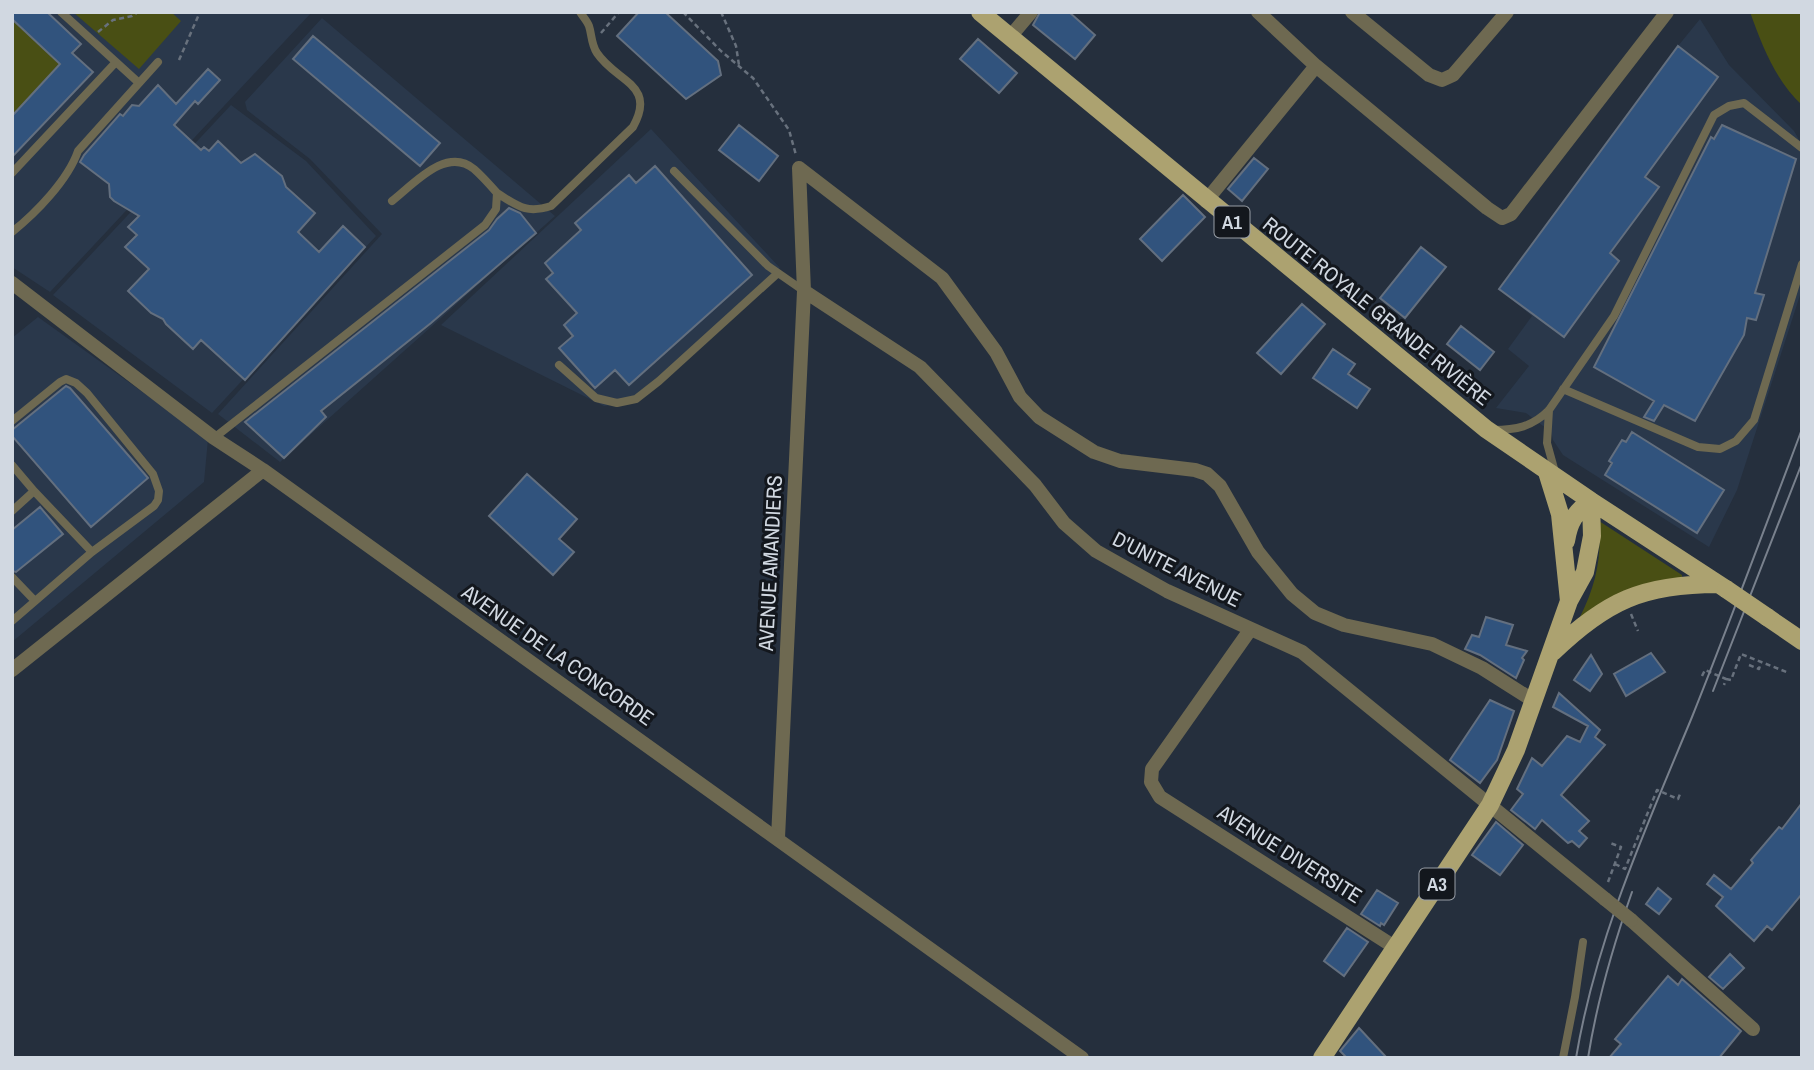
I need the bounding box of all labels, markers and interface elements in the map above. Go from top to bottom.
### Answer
road number: A1 [1214,206,1250,238]
street label: ROUTE ROYALE GRANDE RIVIÈRE [1257,210,1497,412]
street label: AVENUE AMANDIERS [751,474,789,653]
street label: D'UNITE AVENUE [1108,524,1246,614]
street label: AVENUE DE LA CONCORDE [455,577,660,732]
street label: AVENUE DIVERSITE [1211,797,1368,910]
road number: A3 [1420,869,1454,900]

